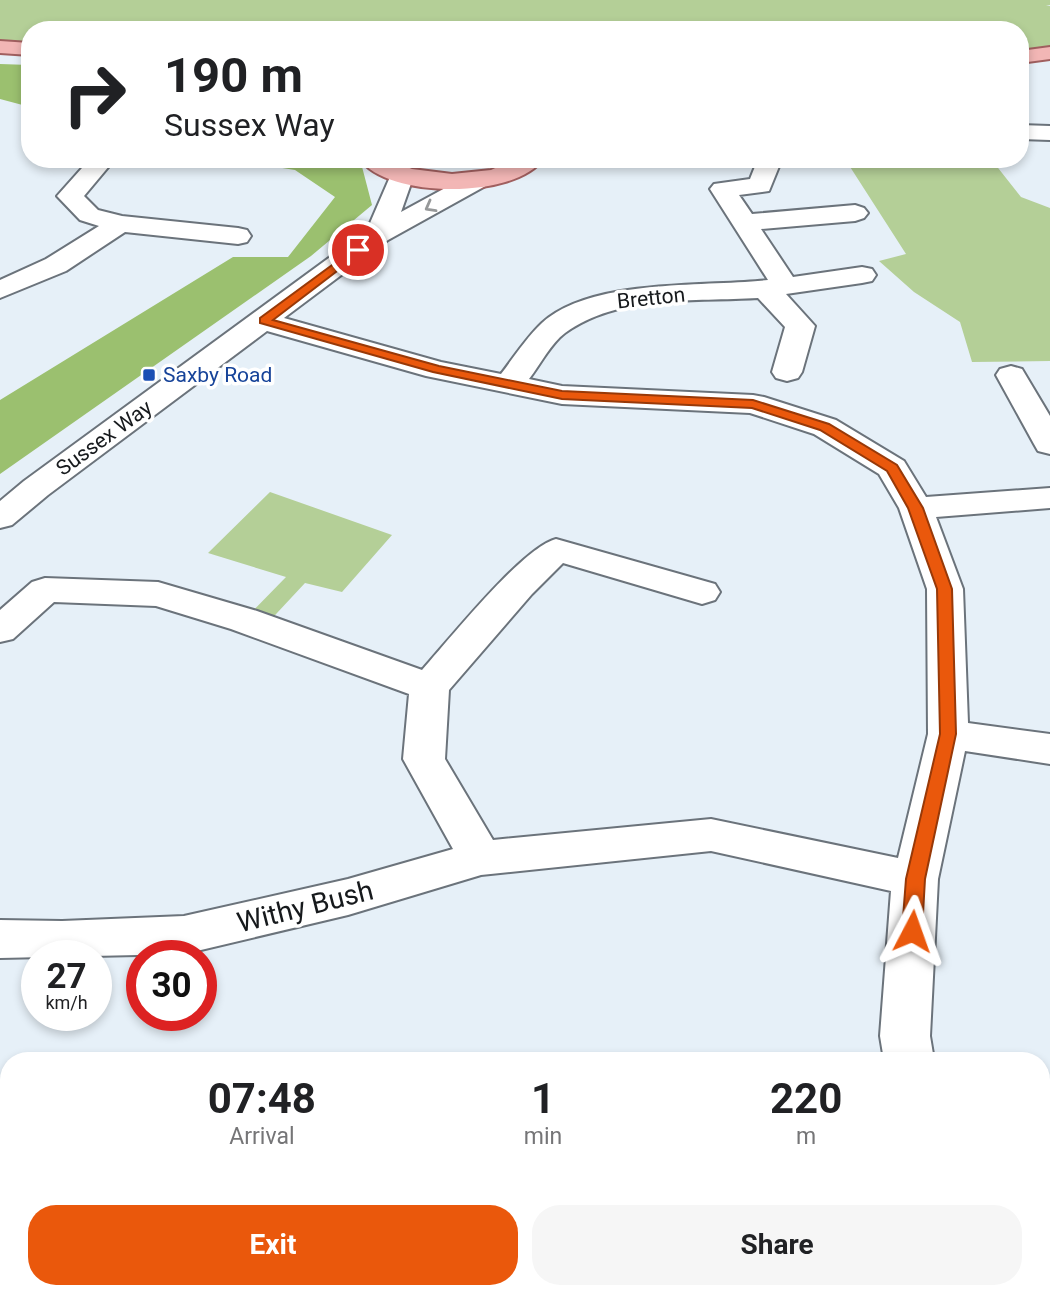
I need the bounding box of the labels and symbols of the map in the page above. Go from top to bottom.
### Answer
one-way arrow [424,199,437,212]
pin [328,220,388,280]
street label: Bretton [616,282,686,314]
place label: Saxby Road [163,363,272,387]
marker: Saxby Road [141,367,157,383]
street label: Sussex Way [52,395,156,481]
street label: Withy Bush [234,874,377,939]
position arrow [875,894,949,968]
speed limit sign: 30 [126,940,217,1031]

